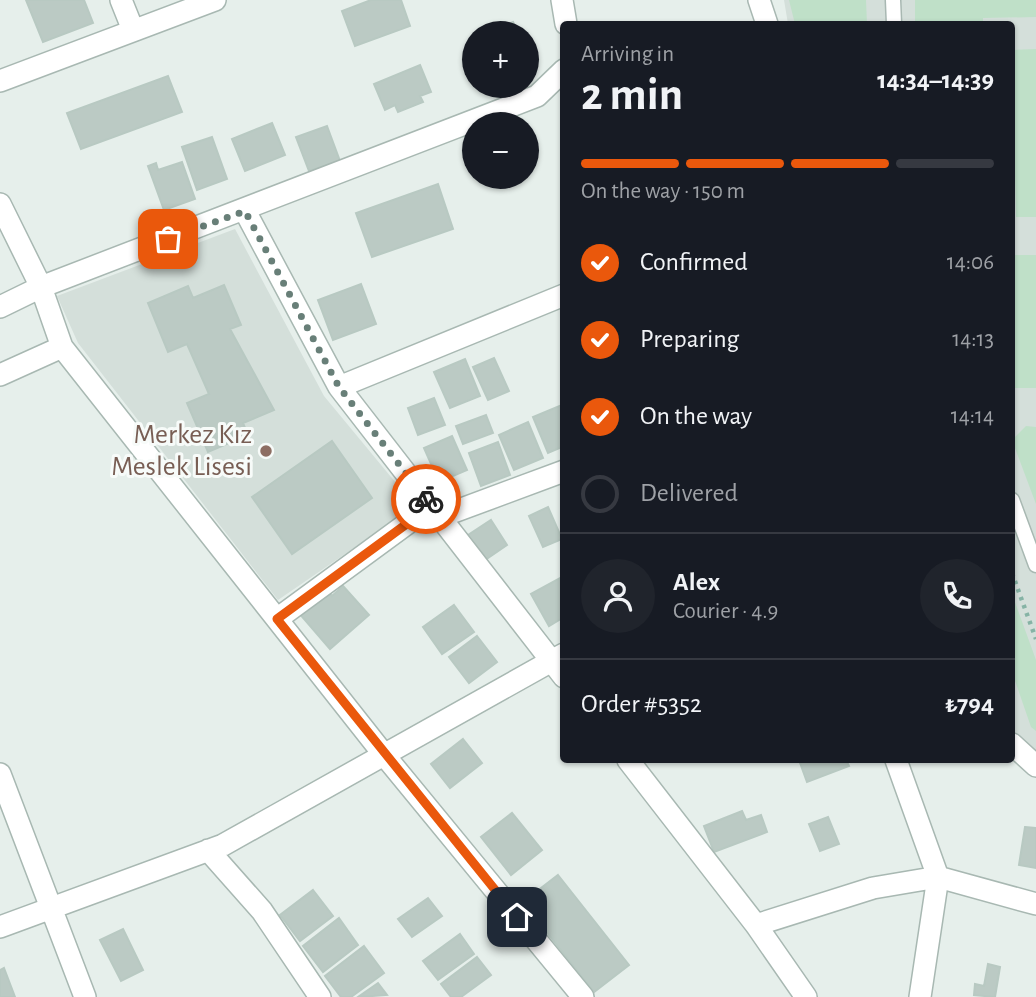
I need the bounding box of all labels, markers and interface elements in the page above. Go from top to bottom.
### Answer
map controls [462,21,539,189]
button: + [462,21,539,98]
text: Arriving in [581,43,674,66]
text: 14:34–14:39 [877,67,994,93]
text: 2 min [581,72,683,118]
button: − [462,112,539,189]
text: On the way · 150 m [581,180,745,203]
pin [138,209,198,269]
icon: bag [149,220,187,258]
icon: check [581,244,619,282]
text: Confirmed [640,249,748,275]
text: 14:06 [947,251,994,274]
icon: check [581,321,619,359]
text: Preparing [640,326,739,352]
text: 14:13 [952,328,994,351]
icon: check [581,398,619,436]
text: On the way [640,403,752,429]
text: 14:14 [951,405,994,428]
place label: Merkez Kız Meslek Lisesi [111,421,252,481]
marker: Merkez Kız Meslek Lisesi [258,443,274,459]
courier [391,464,461,534]
icon: bike [407,480,445,518]
text: Delivered [640,480,738,506]
button: person [581,559,655,633]
button: phone [920,559,994,633]
text: Alex [673,569,720,595]
text: Courier · 4.9 [673,600,778,623]
text: Order #5352 [581,691,702,717]
text: ₺794 [945,691,994,717]
pin [487,887,547,947]
icon: home [498,898,536,936]

